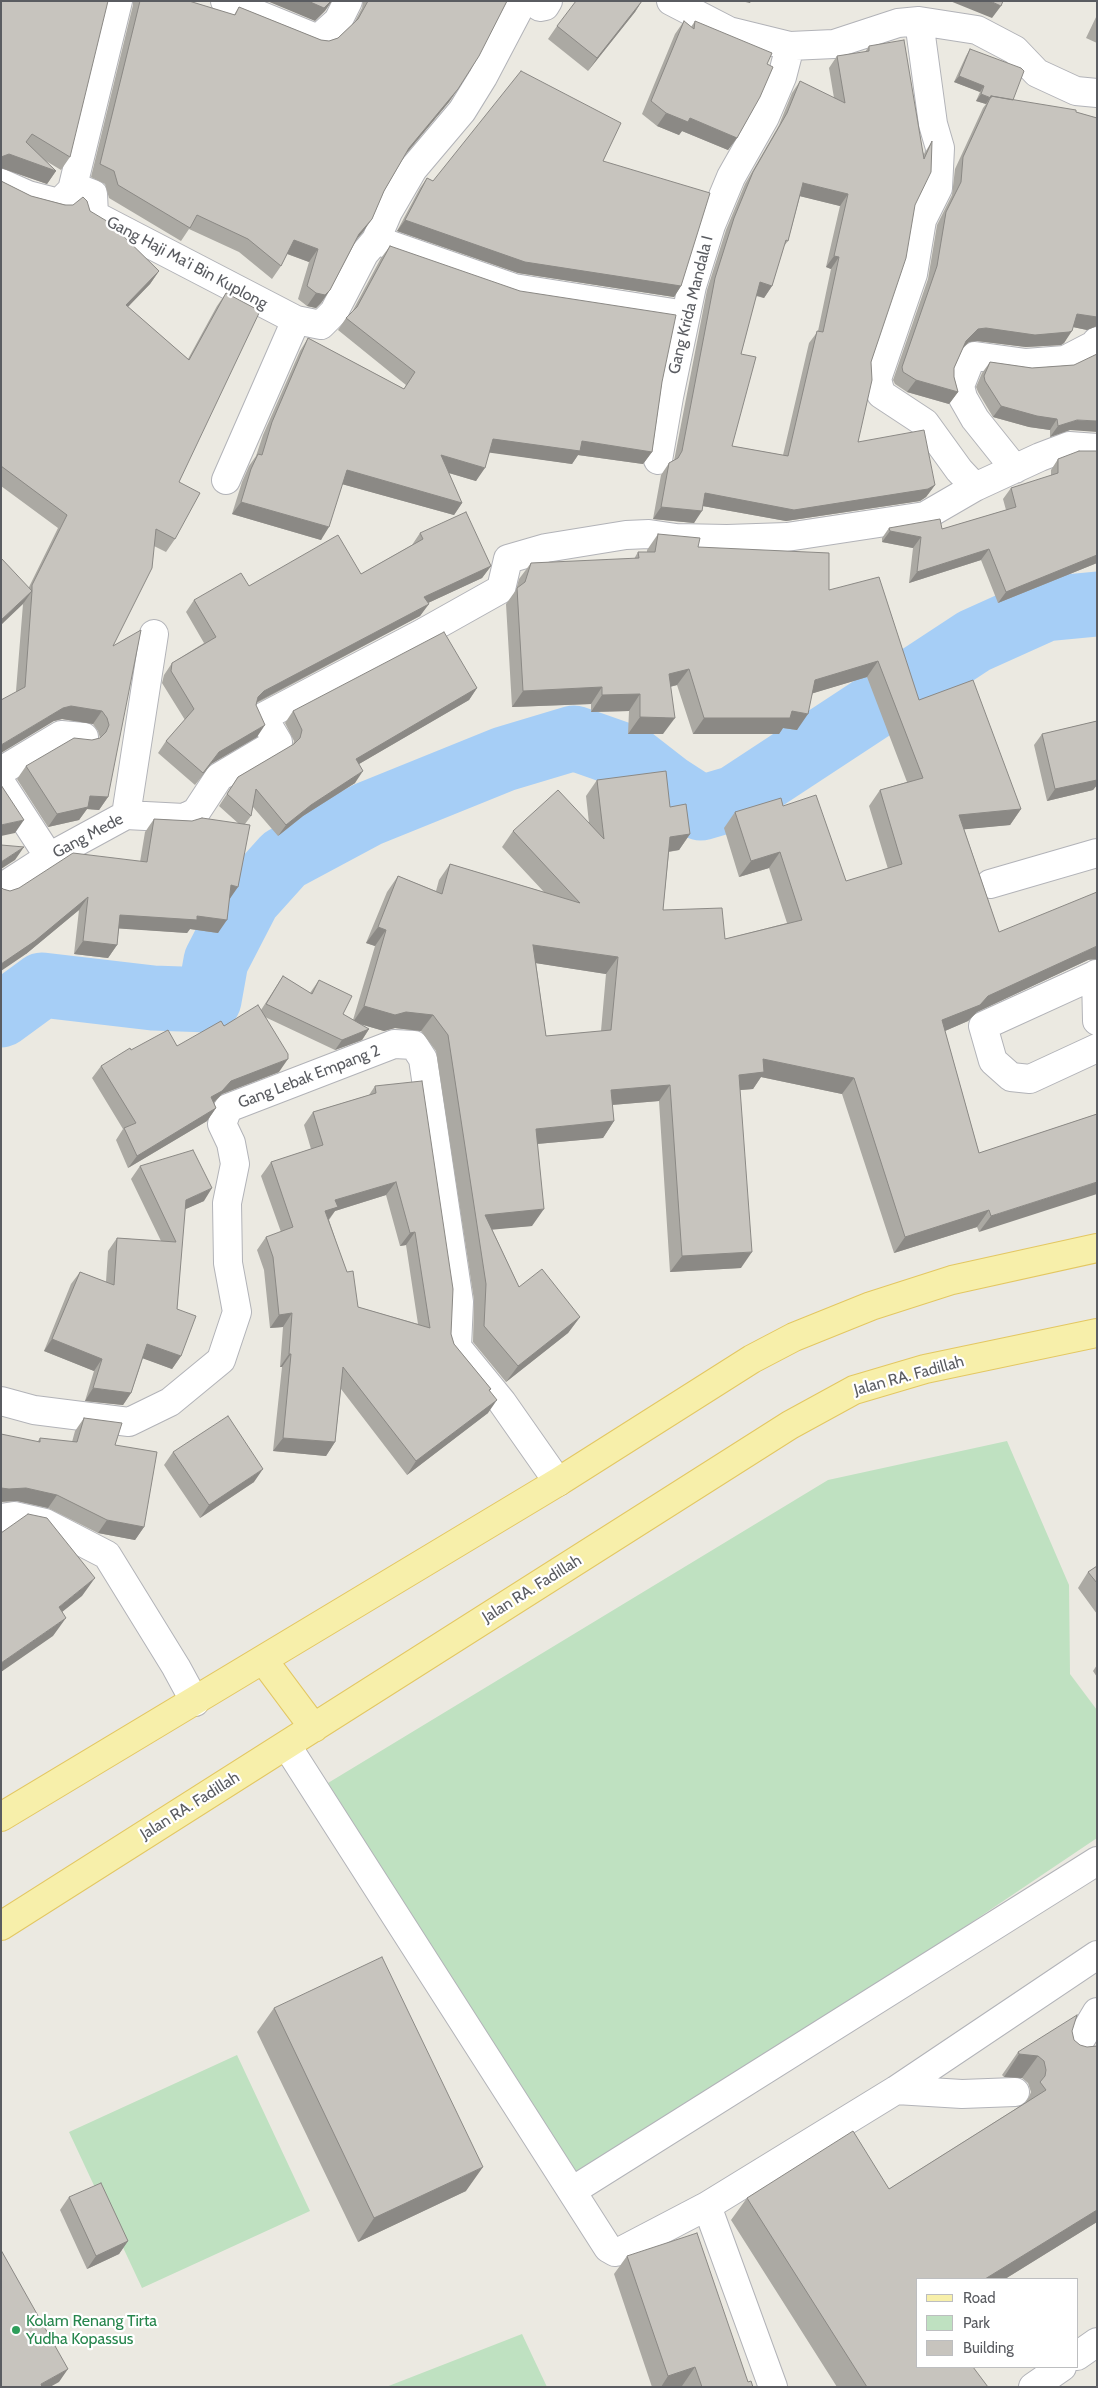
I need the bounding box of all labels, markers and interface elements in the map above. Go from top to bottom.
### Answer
street label: Gang Haji Ma'i Bin Kuplong [103,212,271,314]
street label: Gang Krida Mandala I [665,234,717,376]
street label: Gang Mede [49,809,127,863]
street label: Gang Lebak Empang 2 [235,1041,383,1113]
street label: Jalan RA. Fadillah [852,1352,966,1400]
street label: Jalan RA. Fadillah [479,1551,585,1627]
street label: Jalan RA. Fadillah [137,1768,243,1844]
legend [916,2278,1078,2368]
text: Road [963,2289,996,2307]
place label: Kolam Renang Tirta Yudha Kopassus [26,2311,157,2349]
text: Park [963,2314,990,2332]
marker: Kolam Renang Tirta Yudha Kopassus [10,2324,22,2336]
text: Building [963,2339,1014,2357]

